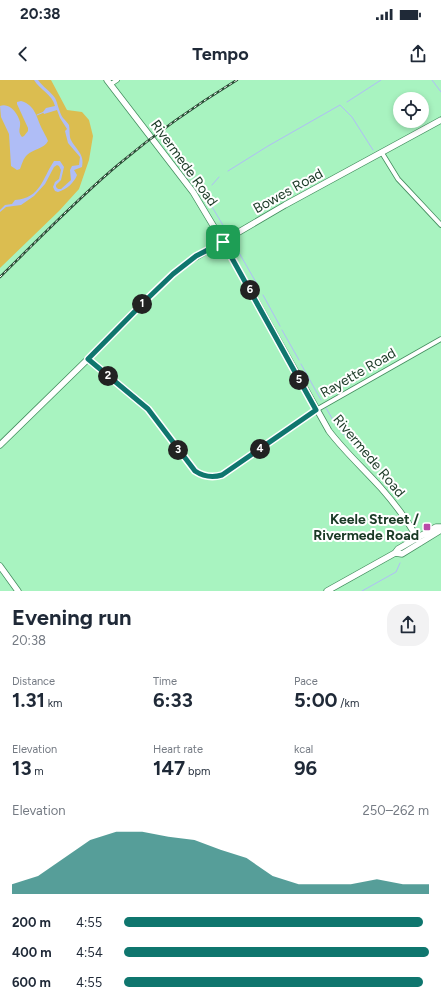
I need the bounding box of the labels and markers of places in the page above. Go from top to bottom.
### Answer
pin [206,225,240,259]
pin: 6 [240,280,260,300]
pin: 1 [132,294,152,314]
pin: 2 [98,366,118,386]
pin: 5 [289,370,309,390]
pin: 4 [250,439,270,459]
pin: 3 [168,440,188,460]
place label: Keele Street / Rivermede Road [313,511,419,544]
marker: Keele Street / Rivermede Road [422,522,432,532]

